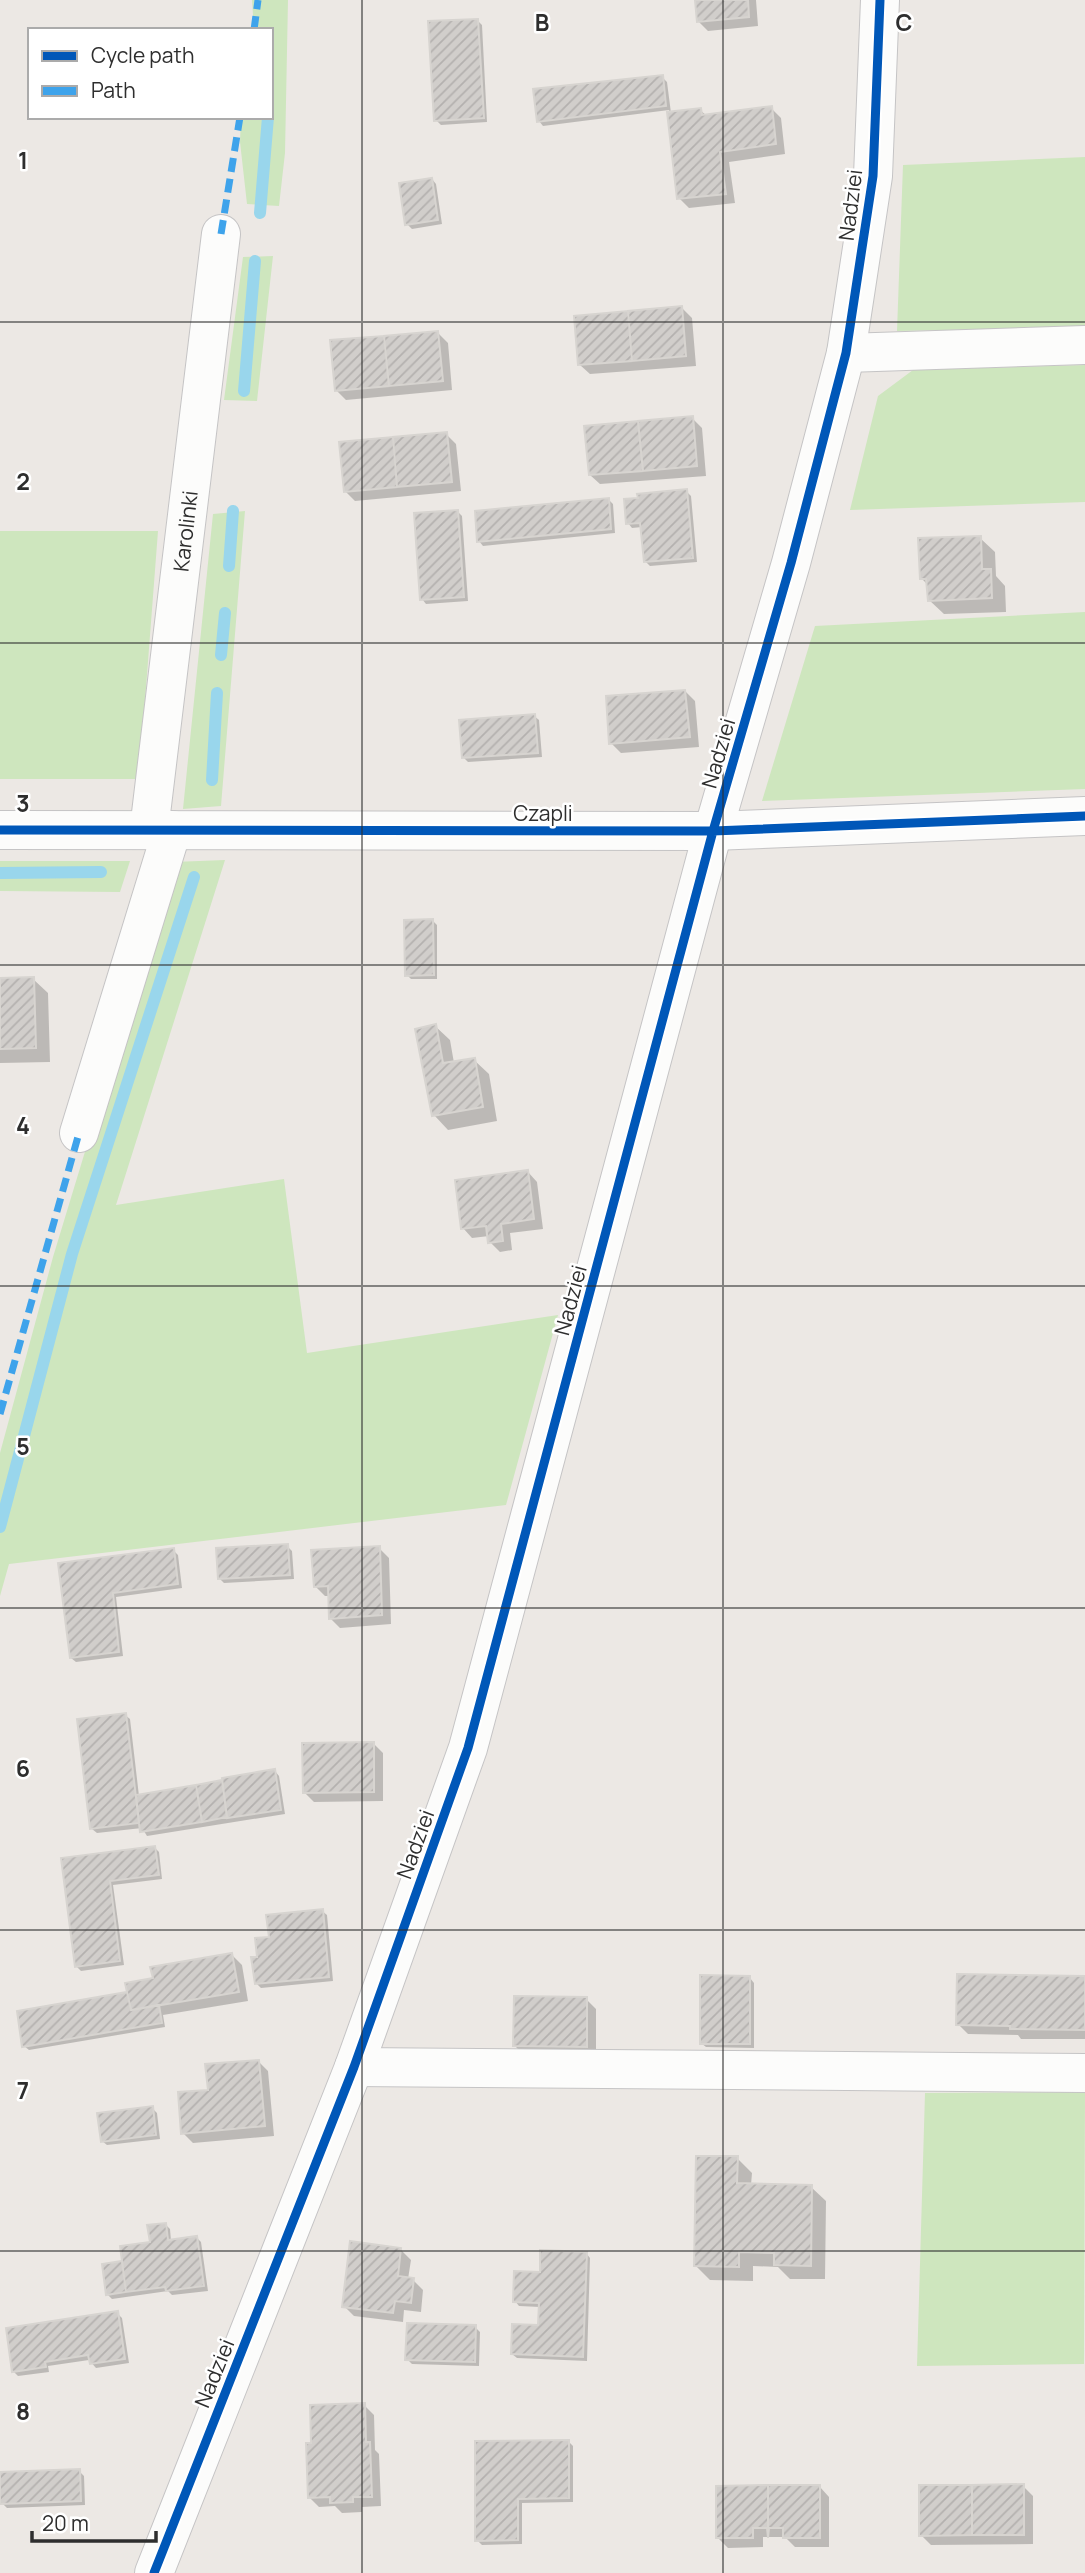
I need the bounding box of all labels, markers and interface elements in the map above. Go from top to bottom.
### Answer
text: B [535,6,549,38]
text: C [896,6,913,38]
legend [28,28,273,119]
text: Cycle path [91,41,194,69]
text: Path [91,76,136,104]
text: 1 [18,144,28,176]
street label: Nadziei [832,168,868,242]
text: 2 [16,465,30,497]
street label: Karolinki [166,489,204,573]
street label: Nadziei [695,715,741,791]
text: 3 [16,787,30,819]
street label: Czapli [513,799,573,827]
text: 4 [16,1109,30,1141]
street label: Nadziei [547,1262,593,1338]
text: 5 [16,1430,30,1462]
text: 6 [16,1752,30,1784]
street label: Nadziei [390,1806,440,1882]
text: 7 [17,2074,29,2106]
street label: Nadziei [188,2335,240,2411]
text: 8 [16,2395,30,2427]
scale bar [32,2500,156,2544]
text: 20 m [42,2509,89,2537]

